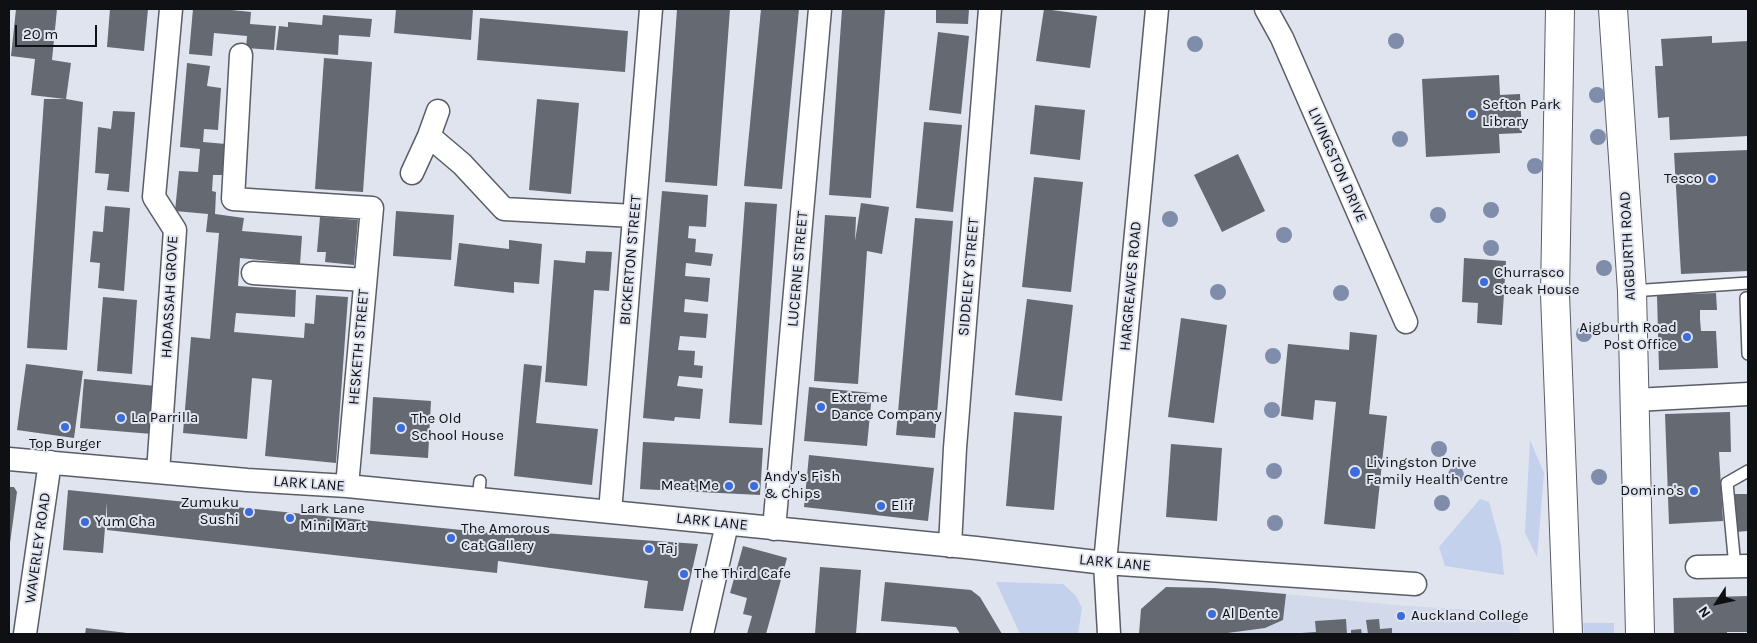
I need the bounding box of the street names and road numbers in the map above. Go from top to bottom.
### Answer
street label: LIVINGSTON DRIVE [1304,105,1370,225]
street label: AIGBURTH ROAD [1616,191,1640,301]
street label: BICKERTON STREET [616,194,646,326]
street label: LUCERNE STREET [784,210,812,328]
street label: SIDDELEY STREET [955,217,983,337]
street label: HARGREAVES ROAD [1116,220,1146,352]
street label: HADASSAH GROVE [158,235,182,359]
street label: HESKETH STREET [345,288,373,406]
street label: LARK LANE [273,473,345,495]
street label: WAVERLEY ROAD [21,491,55,605]
street label: LARK LANE [675,509,749,535]
street label: LARK LANE [1078,551,1152,575]

